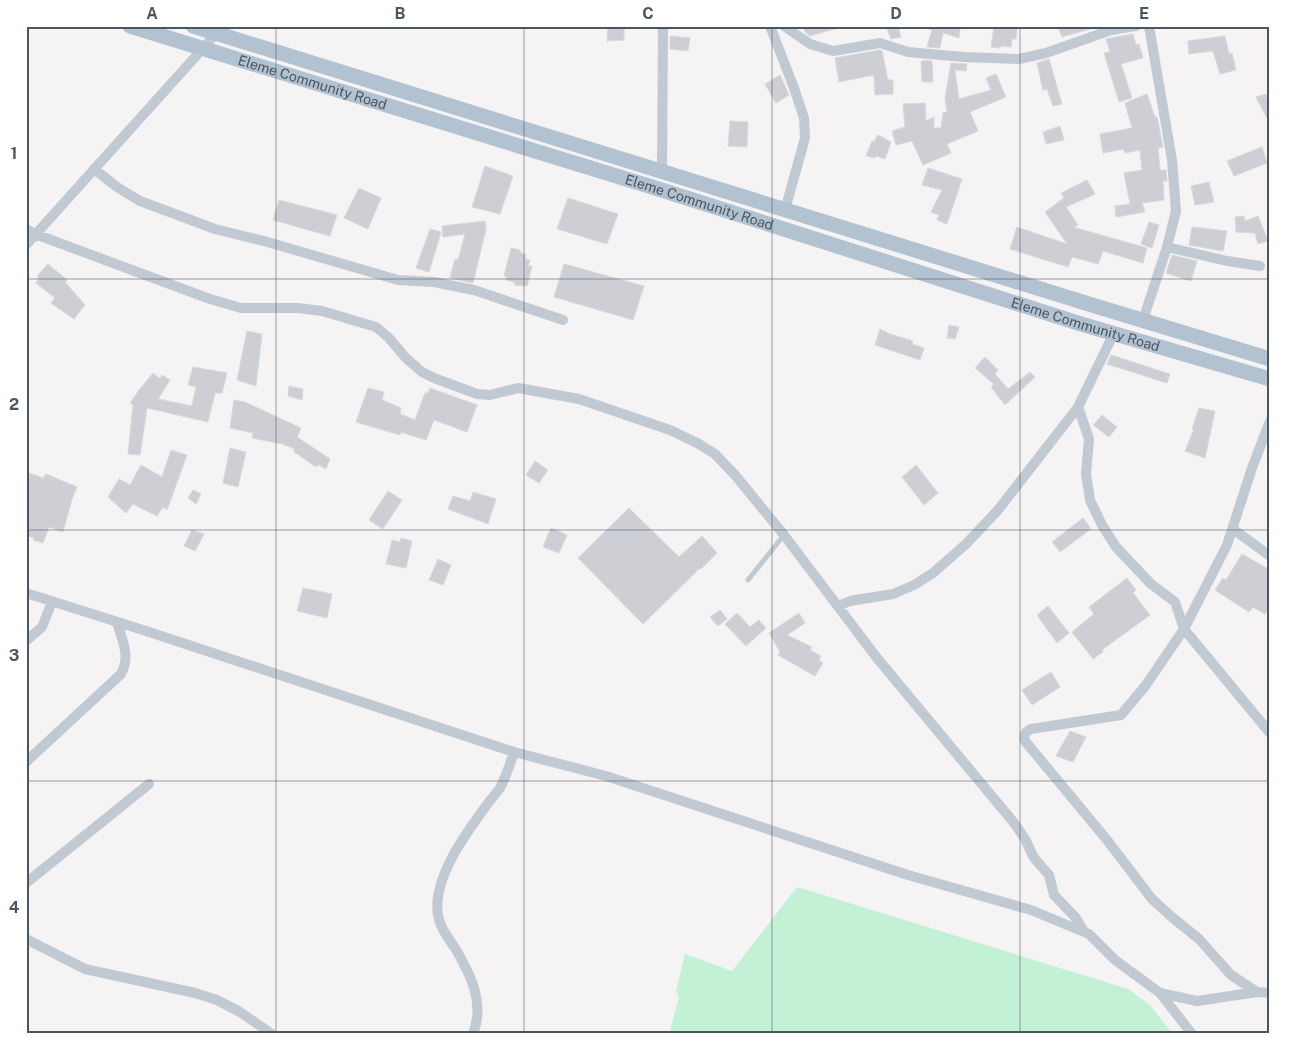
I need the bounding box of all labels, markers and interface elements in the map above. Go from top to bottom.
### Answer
text: A [146,4,158,23]
text: B [395,4,406,23]
text: C [642,4,654,23]
text: D [890,4,902,23]
text: E [1139,4,1149,23]
street label: Eleme Community Road [236,52,389,113]
text: 1 [11,144,17,163]
street label: Eleme Community Road [623,171,776,233]
street label: Eleme Community Road [1009,294,1162,355]
text: 2 [9,395,19,414]
text: 3 [9,646,19,665]
text: 4 [9,898,20,917]

